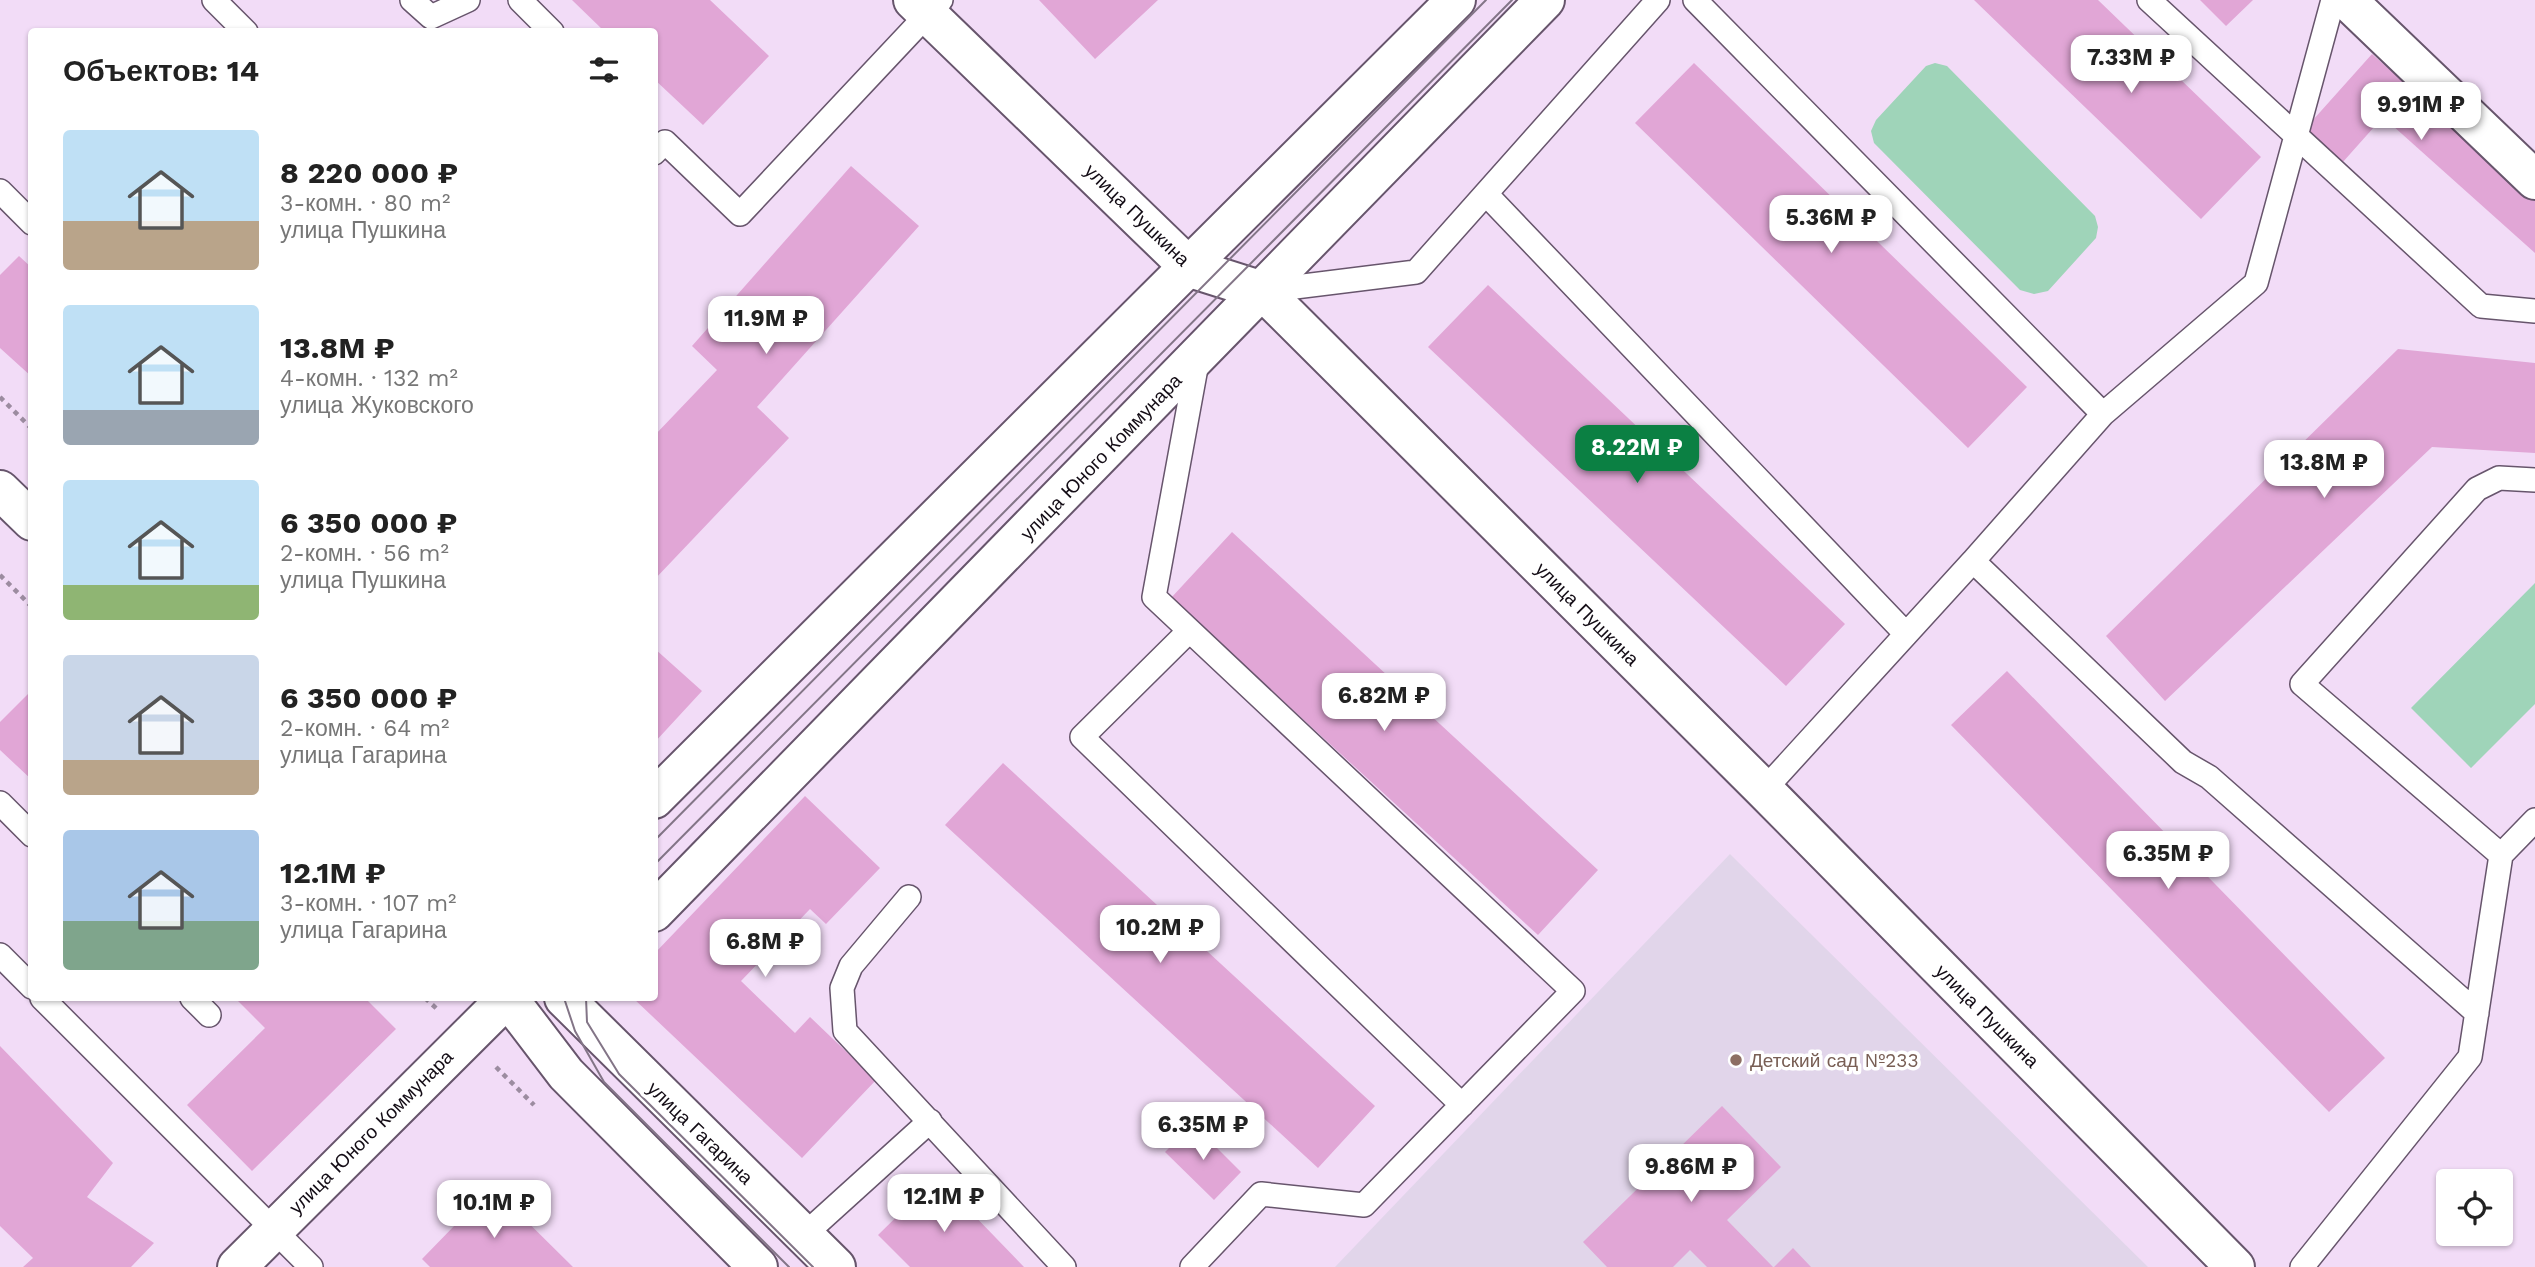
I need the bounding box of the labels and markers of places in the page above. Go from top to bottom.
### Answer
pin: 7.33M ₽ [2066,36,2196,95]
pin: 9.91M ₽ [2356,82,2486,142]
pin: 5.36M ₽ [1766,196,1896,255]
pin: 11.9M ₽ [701,296,831,356]
pin: 8.22M ₽ [1572,426,1702,485]
pin: 13.8M ₽ [2259,440,2389,500]
pin: 6.82M ₽ [1319,674,1449,733]
pin: 6.35M ₽ [2103,832,2233,891]
pin: 10.2M ₽ [1095,906,1225,965]
pin: 6.8M ₽ [708,920,822,979]
place label: Детский сад №233 [1750,1049,1918,1072]
marker: Детский сад №233 [1728,1052,1744,1068]
pin: 6.35M ₽ [1138,1102,1268,1162]
pin: 9.86M ₽ [1626,1144,1756,1204]
pin: 12.1M ₽ [879,1174,1009,1234]
pin: 10.1M ₽ [429,1180,559,1240]

